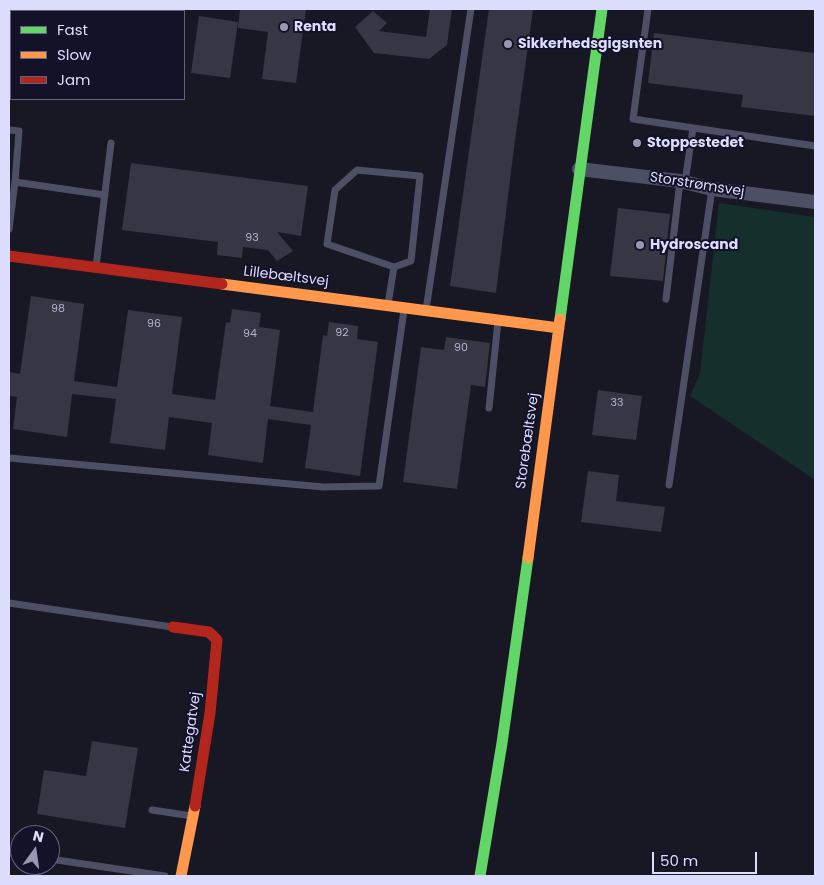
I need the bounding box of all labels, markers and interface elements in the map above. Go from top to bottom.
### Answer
legend [10,10,185,100]
text: Fast [57,19,88,40]
place label: Renta [294,19,336,35]
marker: Renta [278,21,290,33]
place label: Sikkerhedsgigsnten [518,36,662,52]
marker: Sikkerhedsgigsnten [502,38,514,50]
text: Slow [57,44,91,65]
text: Jam [57,69,91,90]
place label: Stoppestedet [647,135,744,151]
marker: Stoppestedet [631,137,643,149]
street label: Storstrømsvej [648,169,746,201]
house number: 93 [245,231,259,245]
place label: Hydroscand [650,237,738,253]
marker: Hydroscand [634,239,646,251]
street label: Lillebæltsvej [242,263,330,291]
house number: 98 [51,302,65,316]
house number: 96 [147,317,161,331]
house number: 92 [335,326,349,340]
house number: 94 [243,327,257,341]
house number: 90 [454,341,468,355]
street label: Storebæltsvej [513,392,543,490]
house number: 33 [611,396,623,410]
street label: Kattegatvej [177,691,205,773]
north arrow [10,825,60,875]
text: N [31,825,46,847]
scale bar [654,842,759,874]
text: 50 m [660,850,698,871]

